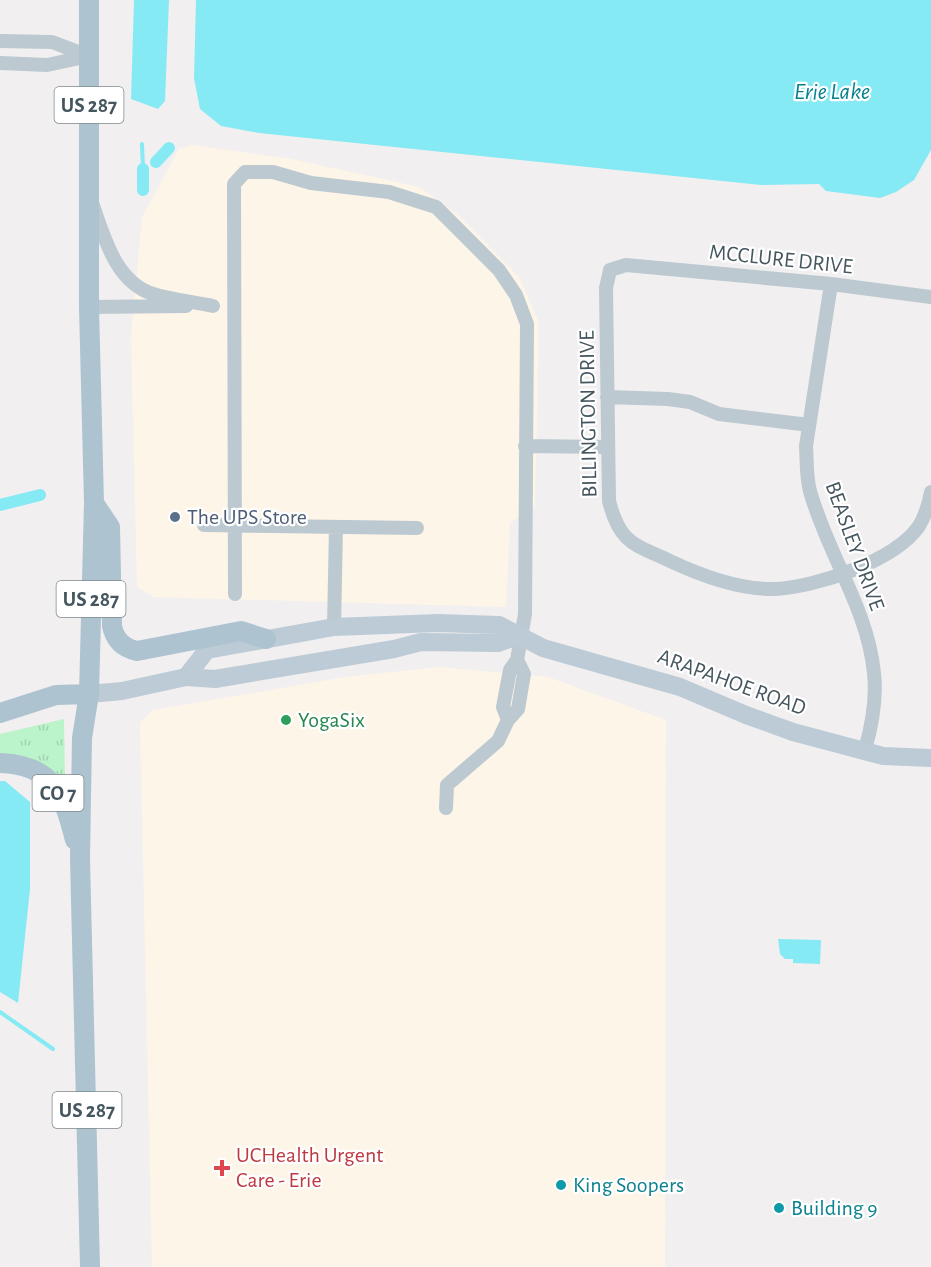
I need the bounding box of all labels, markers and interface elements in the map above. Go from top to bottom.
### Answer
water label: Erie Lake [794,80,870,104]
road number: US 287 [54,87,124,123]
street label: MCCLURE DRIVE [708,241,854,278]
street label: BILLINGTON DRIVE [576,330,600,498]
street label: BEASLEY DRIVE [821,479,889,614]
place label: The UPS Store [187,506,307,528]
marker: The UPS Store [168,510,182,524]
road number: US 287 [56,581,125,617]
street label: ARAPAHOE ROAD [655,645,809,719]
place label: YogaSix [298,709,365,731]
marker: YogaSix [279,713,293,727]
road number: CO 7 [32,775,84,811]
road number: US 287 [52,1092,122,1128]
place label: UCHealth Urgent Care - Erie [236,1144,383,1191]
marker: UCHealth Urgent Care - Erie [213,1159,231,1177]
place label: King Soopers [573,1174,684,1196]
marker: King Soopers [554,1178,568,1192]
place label: Building 9 [791,1197,878,1219]
marker: Building 9 [772,1201,786,1215]

